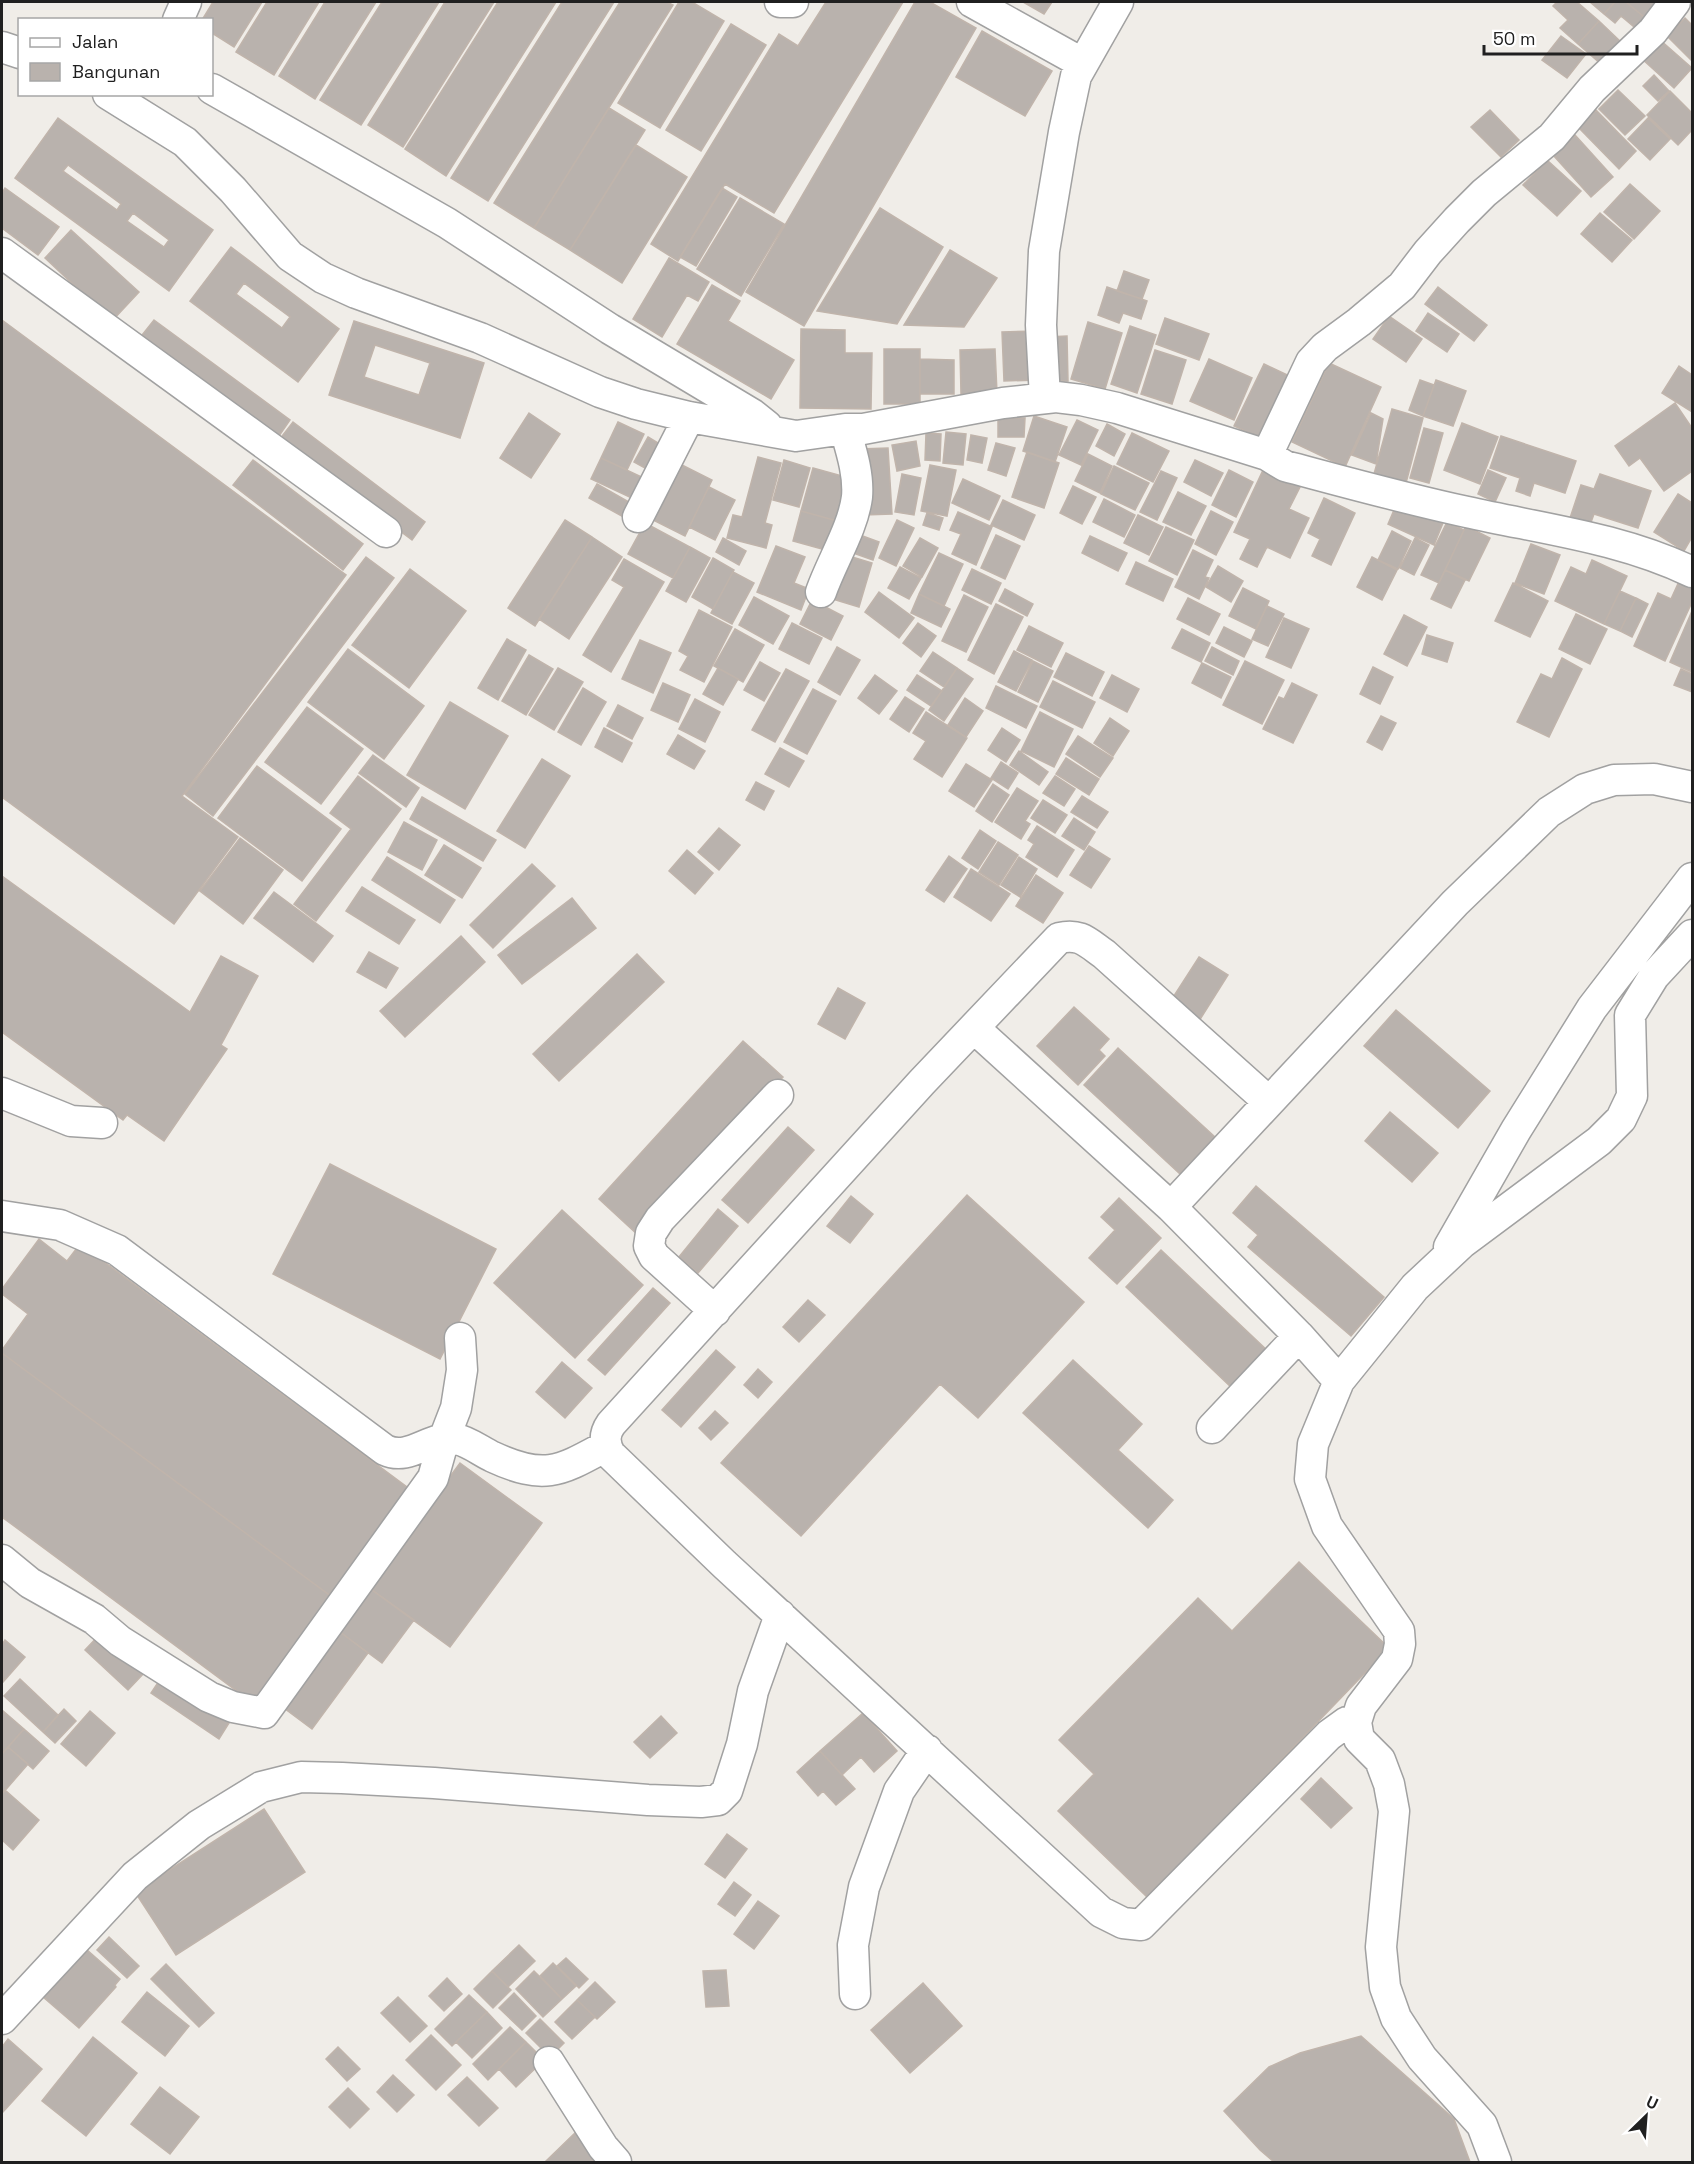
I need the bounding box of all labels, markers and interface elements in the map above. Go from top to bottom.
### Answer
legend [18,18,213,96]
scale bar [1484,18,1637,56]
text: 50 m [1493,27,1535,50]
text: Jalan [72,30,118,53]
text: Bangunan [72,60,160,83]
north arrow [1616,2086,1676,2146]
text: U [1643,2091,1661,2115]

